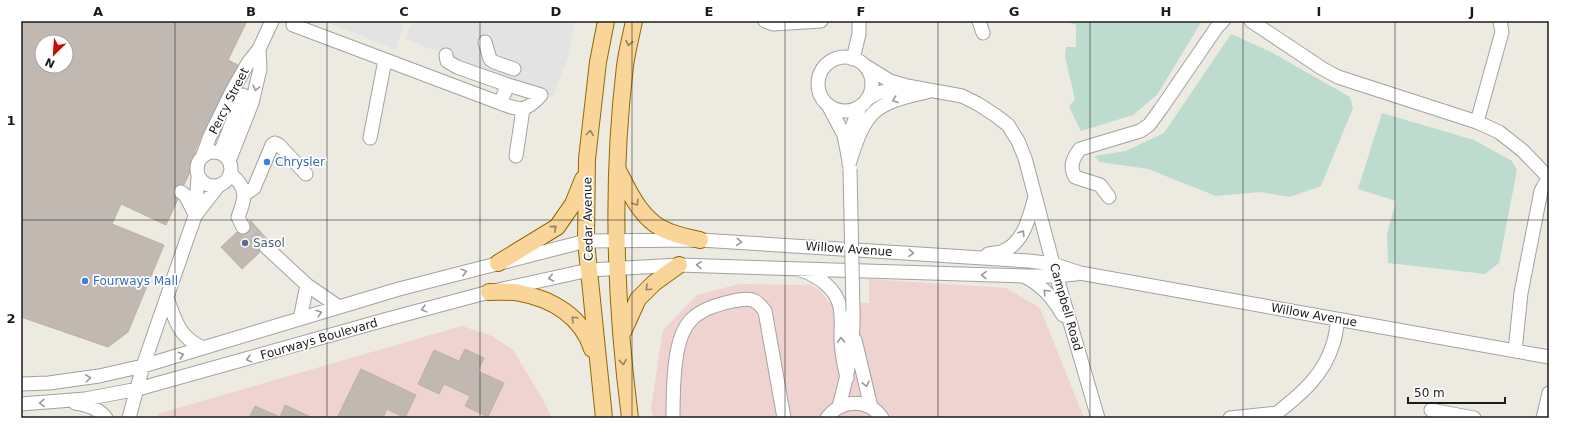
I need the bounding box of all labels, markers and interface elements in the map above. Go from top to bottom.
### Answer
text: A [93,4,103,19]
text: B [246,4,256,19]
text: C [399,4,409,19]
text: D [551,4,562,19]
text: E [705,4,713,19]
text: F [857,4,865,19]
text: G [1009,4,1019,19]
text: H [1161,4,1171,19]
text: I [1317,4,1321,19]
text: J [1469,4,1474,19]
north arrow [34,34,74,74]
one-way arrow [626,40,634,46]
text: N [43,55,57,70]
street label: Percy Street [206,65,252,137]
one-way arrow [252,84,260,91]
one-way arrow [892,96,899,104]
text: 1 [6,113,16,128]
one-way arrow [585,130,594,136]
place label: Chrysler [275,155,325,169]
marker: Chrysler [262,157,272,167]
street label: Cedar Avenue [580,177,596,261]
one-way arrow [631,199,639,206]
one-way arrow [550,226,557,233]
one-way arrow [1017,230,1024,237]
place label: Sasol [253,236,285,250]
marker: Sasol [240,238,250,248]
one-way arrow [736,238,742,247]
street label: Willow Avenue [805,239,893,259]
one-way arrow [908,249,914,258]
one-way arrow [696,261,702,269]
street label: Campbell Road [1047,262,1085,352]
one-way arrow [460,268,467,277]
one-way arrow [981,270,987,279]
place label: Fourways Mall [93,274,178,288]
one-way arrow [547,274,554,282]
marker: Fourways Mall [80,276,90,286]
one-way arrow [645,284,653,291]
one-way arrow [1043,289,1051,297]
street label: Willow Avenue [1270,301,1358,329]
one-way arrow [421,305,428,313]
one-way arrow [315,309,322,318]
text: 2 [6,311,16,326]
street label: Fourways Boulevard [259,316,379,362]
one-way arrow [571,317,579,324]
one-way arrow [837,337,845,343]
one-way arrow [177,351,184,360]
one-way arrow [245,354,252,363]
one-way arrow [618,359,627,365]
one-way arrow [85,374,91,383]
scale bar [1408,379,1505,405]
one-way arrow [861,380,869,387]
text: 50 m [1414,386,1445,400]
one-way arrow [39,399,45,407]

